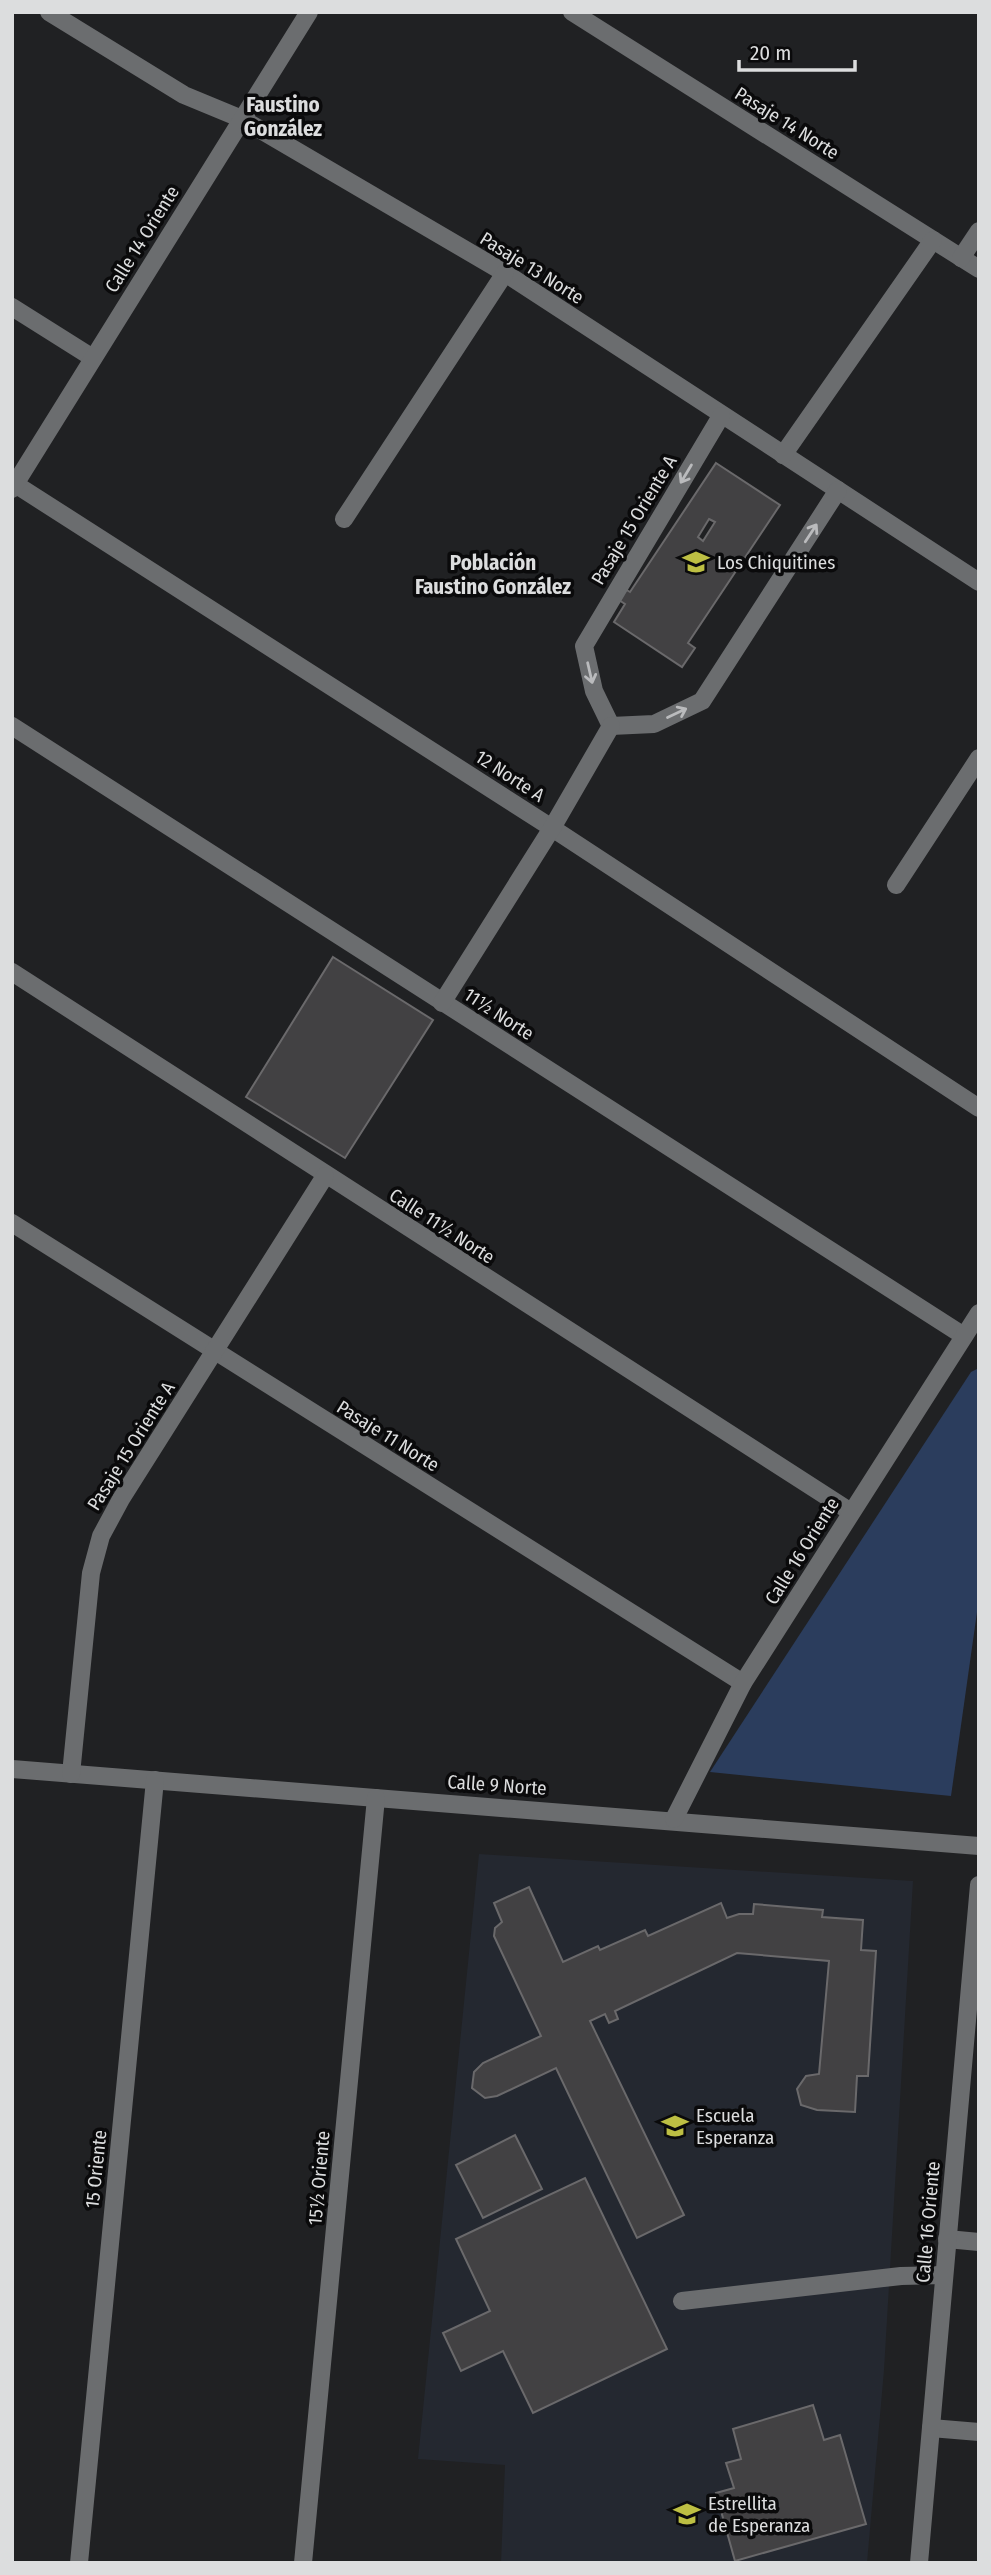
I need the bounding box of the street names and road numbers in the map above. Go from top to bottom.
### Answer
street label: Pasaje 14 Norte [731,82,843,164]
street label: Calle 14 Oriente [100,181,184,297]
street label: Pasaje 13 Norte [476,227,588,309]
street label: Pasaje 15 Oriente A [586,451,682,589]
street label: 12 Norte A [471,745,549,807]
street label: 11½ Norte [460,983,538,1045]
street label: Calle 11½ Norte [385,1183,499,1269]
street label: Pasaje 15 Oriente A [82,1378,180,1514]
street label: Pasaje 11 Norte [333,1395,443,1477]
street label: Calle 16 Oriente [760,1493,844,1609]
street label: Calle 9 Norte [447,1770,547,1800]
street label: 15 Oriente [80,2129,112,2209]
street label: 15½ Oriente [303,2130,335,2226]
street label: Calle 16 Oriente [911,2160,945,2284]

